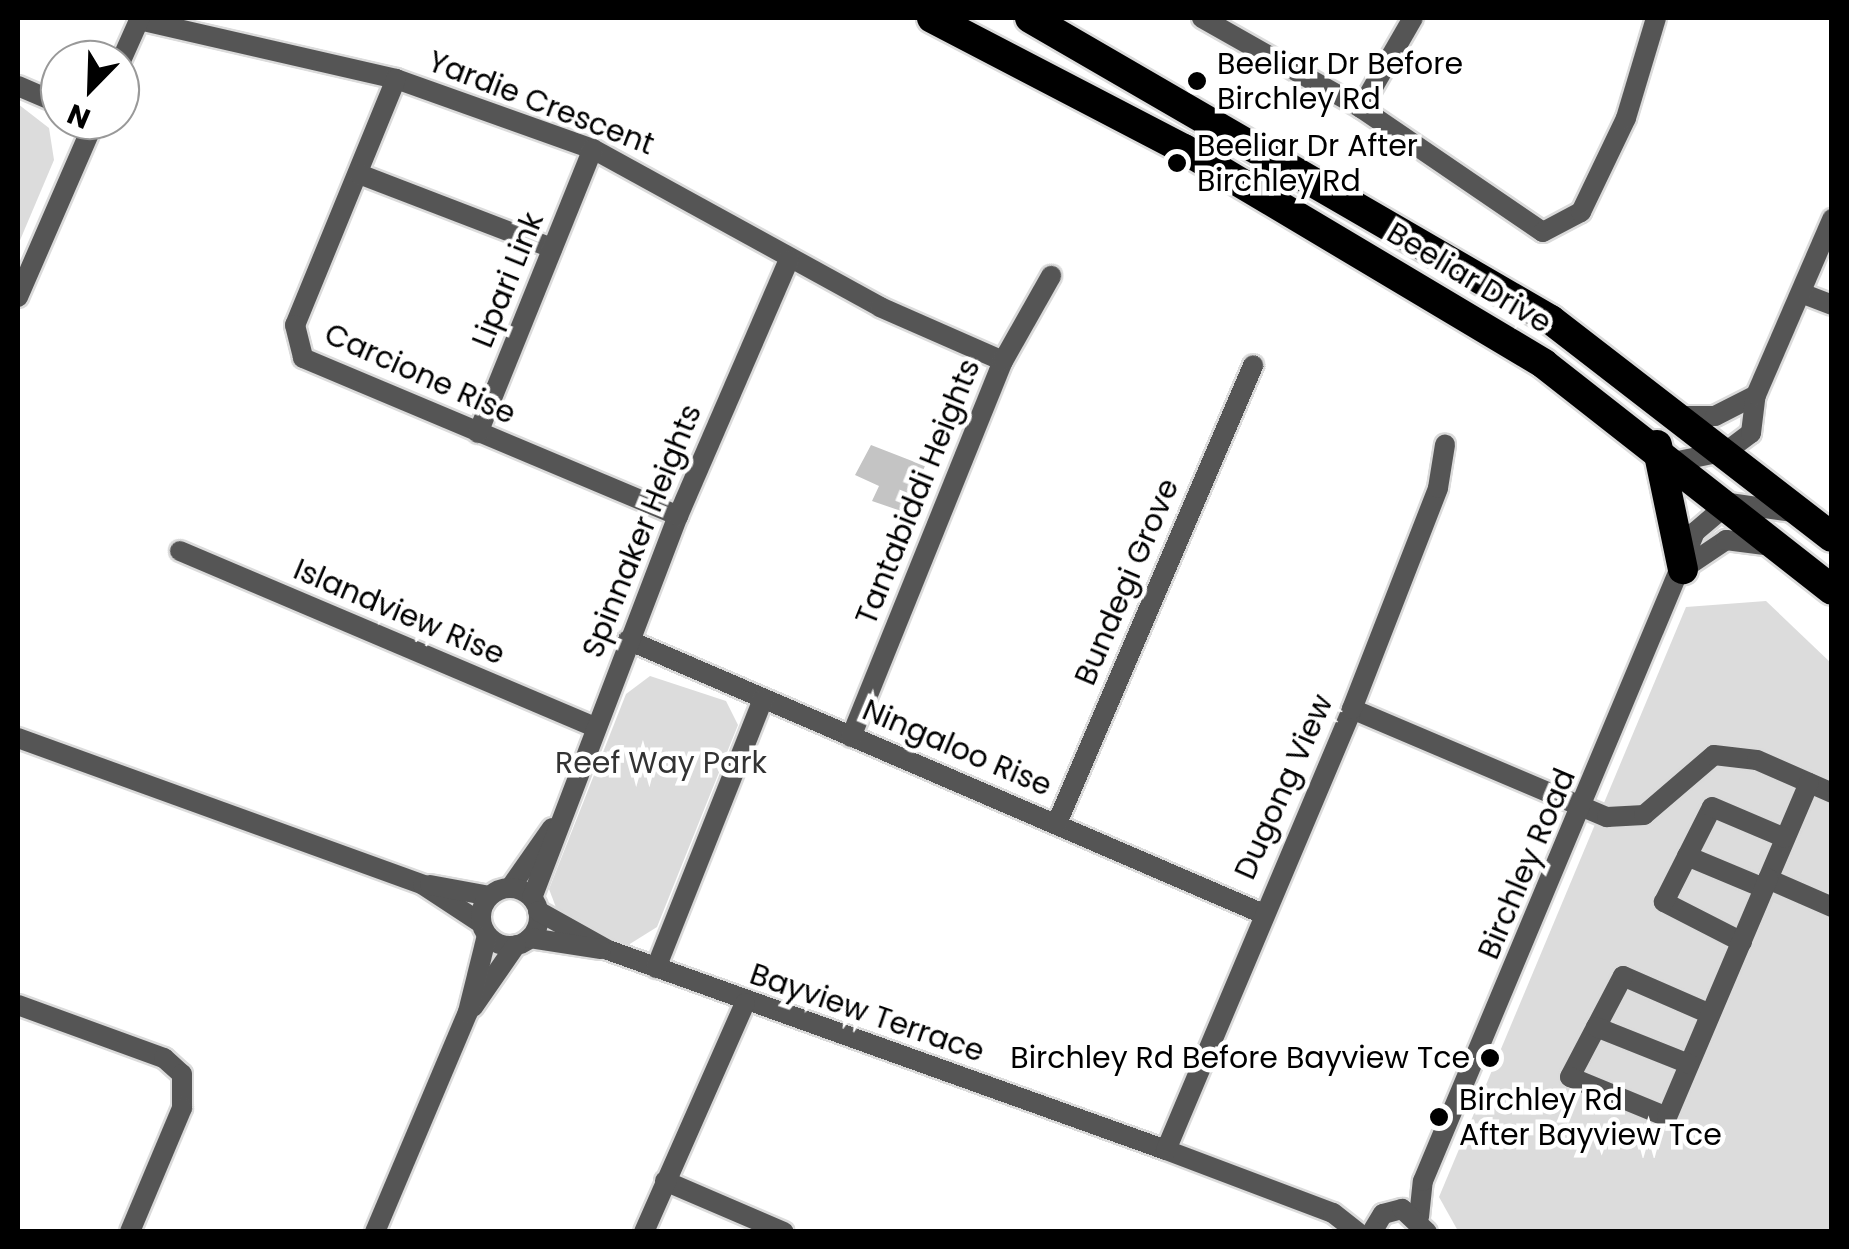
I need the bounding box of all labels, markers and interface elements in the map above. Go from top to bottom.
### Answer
north arrow [40,40,140,140]
street label: Yardie Crescent [423,43,659,163]
place label: Beeliar Dr Before Birchley Rd [1217,46,1463,116]
marker: Beeliar Dr Before Birchley Rd [1186,70,1208,92]
text: N [62,94,96,138]
place label: Beeliar Dr After Birchley Rd [1197,128,1418,198]
marker: Beeliar Dr After Birchley Rd [1166,152,1188,174]
street label: Lipari Link [465,207,551,353]
street label: Beeliar Drive [1380,215,1558,341]
street label: Carcione Rise [319,316,521,432]
street label: Tantabiddi Heights [848,354,988,630]
street label: Spinnaker Heights [575,399,709,663]
street label: Bundegi Grove [1067,473,1187,691]
street label: Islandview Rise [288,551,510,673]
street label: Dugong View [1227,689,1341,885]
street label: Ningaloo Rise [857,692,1057,804]
park label: Reef Way Park [555,745,767,781]
street label: Birchley Road [1471,763,1583,965]
street label: Bayview Terrace [745,956,989,1070]
place label: Birchley Rd Before Bayview Tce [1010,1040,1470,1076]
marker: Birchley Rd Before Bayview Tce [1479,1047,1501,1069]
place label: Birchley Rd After Bayview Tce [1459,1082,1722,1152]
marker: Birchley Rd After Bayview Tce [1428,1106,1450,1128]

